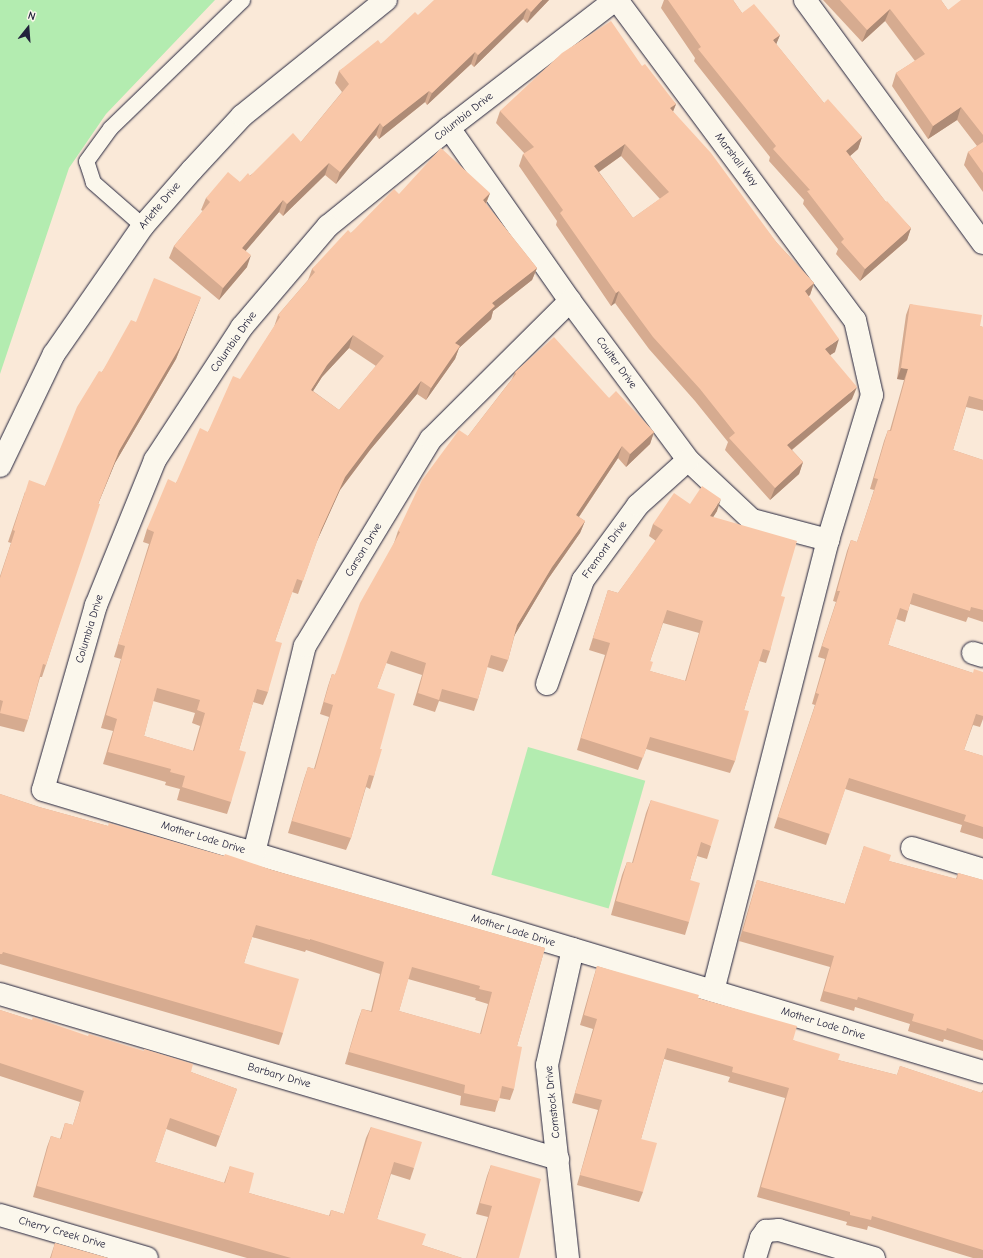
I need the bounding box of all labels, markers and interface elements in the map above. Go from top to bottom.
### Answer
north arrow [8,8,48,48]
text: N [26,9,37,23]
street label: Columbia Drive [432,90,496,144]
street label: Marshall Way [712,131,760,189]
street label: Arlette Drive [136,180,184,232]
street label: Columbia Drive [208,309,260,375]
street label: Coulter Drive [593,335,639,391]
street label: Fremont Drive [580,519,630,581]
street label: Carson Drive [343,521,385,579]
street label: Columbia Drive [73,593,107,665]
street label: Mother Lode Drive [159,819,247,857]
street label: Mother Lode Drive [469,912,557,950]
street label: Mother Lode Drive [779,1005,867,1043]
street label: Barbary Drive [246,1061,312,1091]
street label: Comstock Drive [543,1065,563,1139]
street label: Cherry Creek Drive [17,1214,107,1252]

